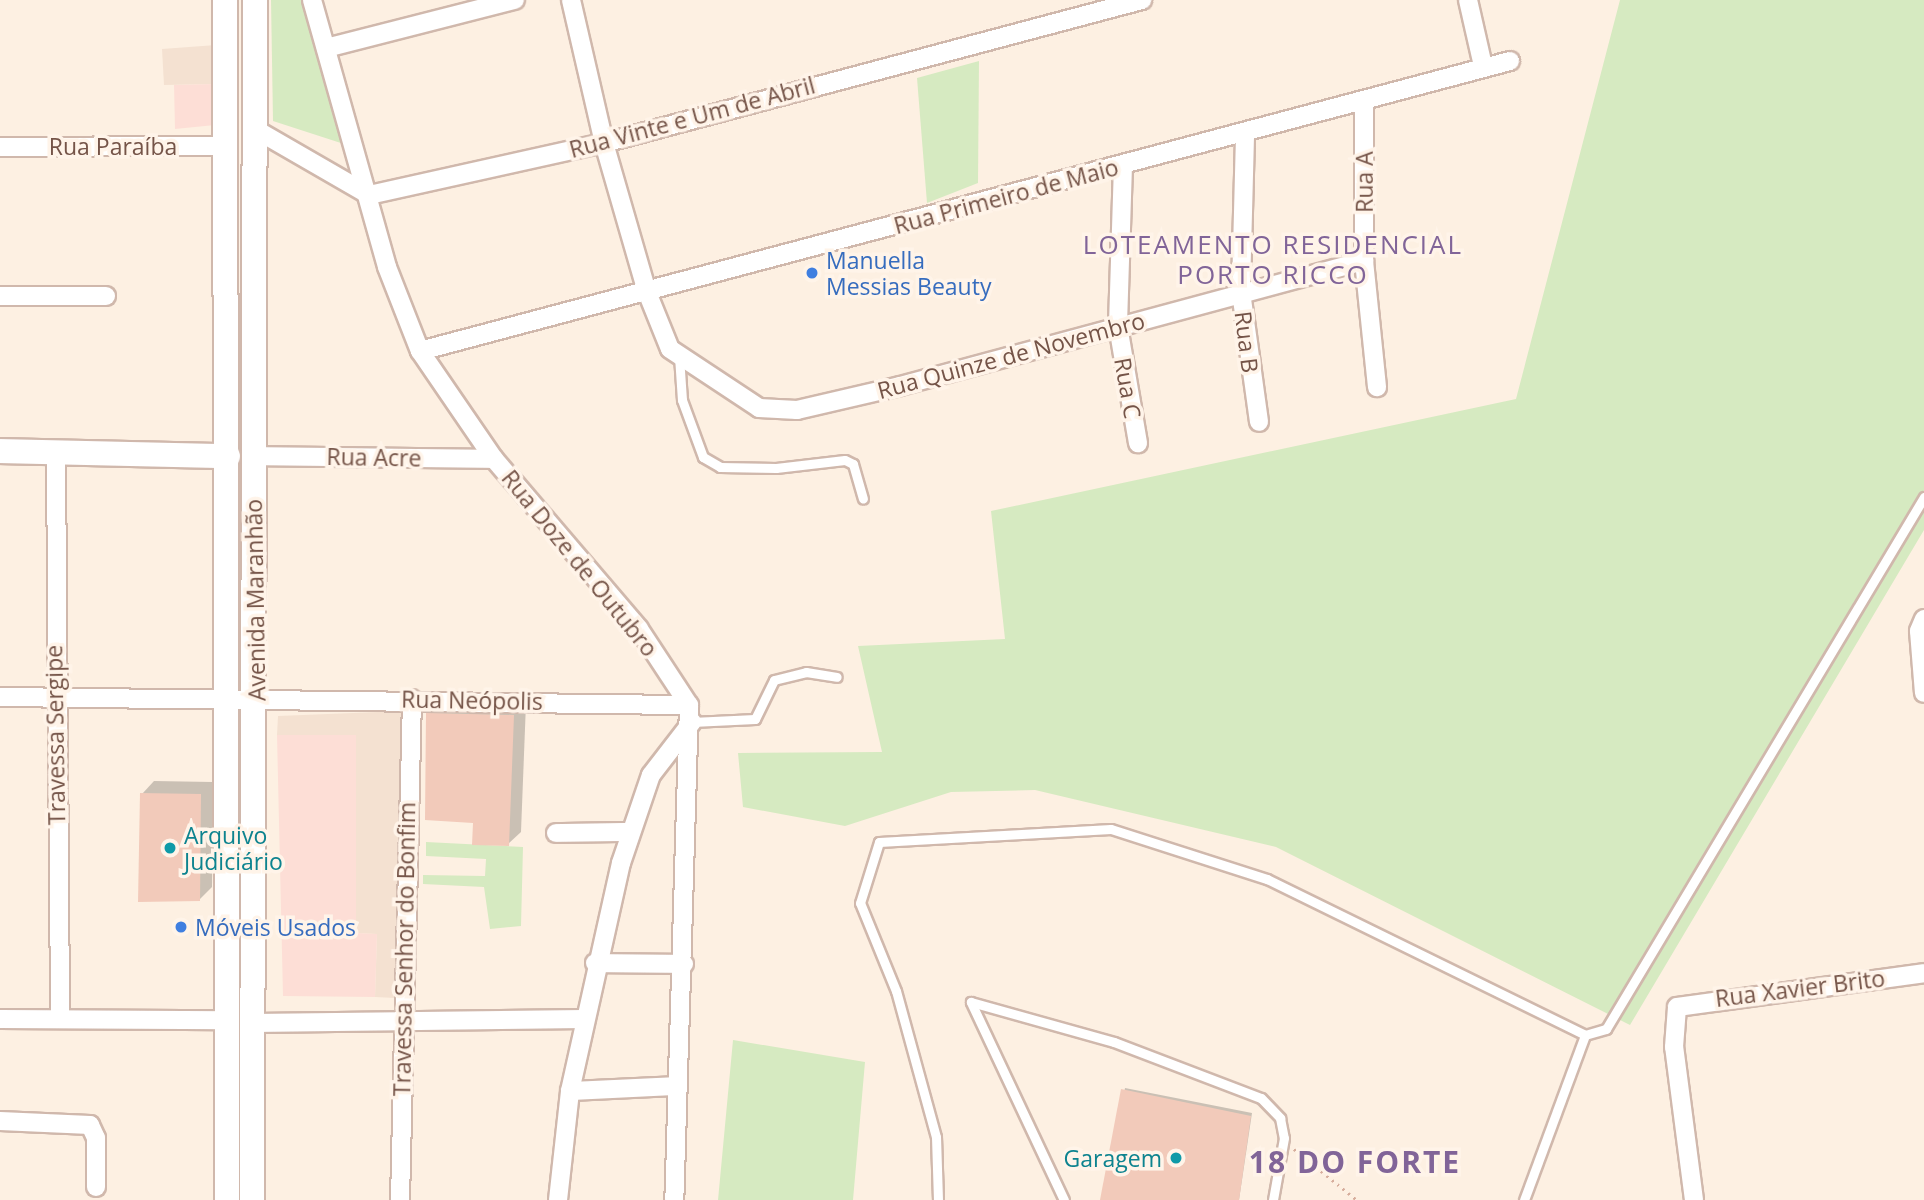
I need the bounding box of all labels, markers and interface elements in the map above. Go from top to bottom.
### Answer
street label: Rua Vinte e Um de Abril [566,71,818,163]
street label: Rua Paraíba [49,132,177,160]
street label: Rua A [1350,151,1378,213]
street label: Rua Primeiro de Maio [891,153,1121,239]
district label: LOTEAMENTO RESIDENCIAL PORTO RICCO [1086,229,1460,290]
place label: Manuella Messias Beauty [826,246,991,300]
marker: Manuella Messias Beauty [804,265,820,281]
street label: Rua Quinze de Novembro [874,306,1148,404]
street label: Rua B [1230,310,1264,374]
street label: Rua C [1109,355,1147,421]
street label: Rua Acre [326,442,422,472]
street label: Rua Doze de Outubro [496,464,664,662]
street label: Avenida Maranhão [239,499,271,701]
street label: Travessa Sergipe [40,645,70,825]
street label: Rua Neópolis [401,685,543,715]
street label: Travessa Senhor do Bonfim [388,802,420,1096]
place label: Arquivo Judiciário [184,821,283,875]
marker: Arquivo Judiciário [162,840,178,856]
place label: Móveis Usados [195,913,356,941]
marker: Móveis Usados [173,919,189,935]
street label: Rua Xavier Brito [1714,964,1886,1012]
place label: Garagem [1064,1144,1162,1172]
district label: 18 DO FORTE [1250,1144,1460,1180]
marker: Garagem [1168,1150,1184,1166]

